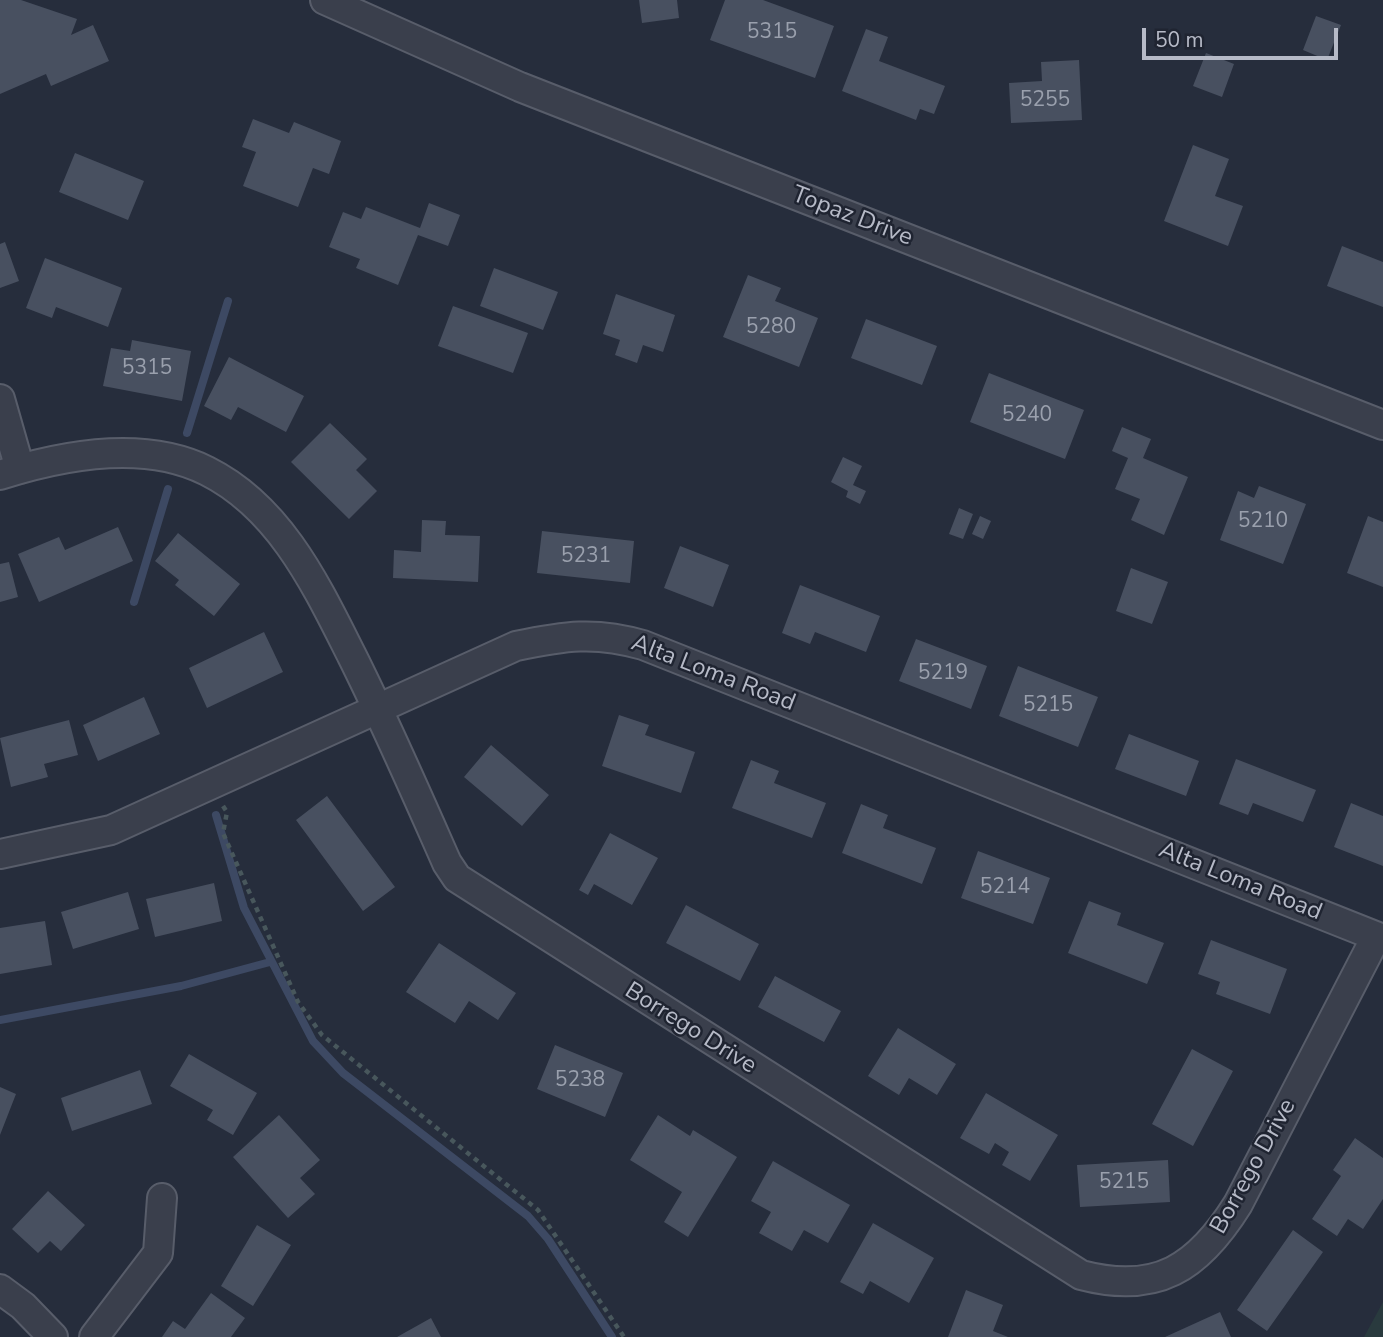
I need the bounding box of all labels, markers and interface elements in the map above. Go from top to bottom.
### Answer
scale bar [1145,14,1341,58]
house number: 5315 [747,20,797,46]
text: 50 m [1155,26,1204,54]
house number: 5255 [1020,88,1070,114]
street label: Topaz Drive [788,181,916,253]
house number: 5280 [746,315,796,341]
house number: 5315 [122,356,172,382]
house number: 5240 [1002,403,1052,429]
house number: 5210 [1238,509,1288,535]
house number: 5231 [561,544,611,570]
street label: Alta Loma Road [627,630,799,718]
house number: 5219 [918,661,968,687]
house number: 5215 [1023,693,1073,719]
street label: Alta Loma Road [1154,836,1326,928]
house number: 5214 [980,875,1030,901]
street label: Borrego Drive [619,977,761,1081]
house number: 5238 [555,1068,605,1094]
street label: Borrego Drive [1205,1094,1303,1240]
house number: 5215 [1099,1170,1149,1196]

